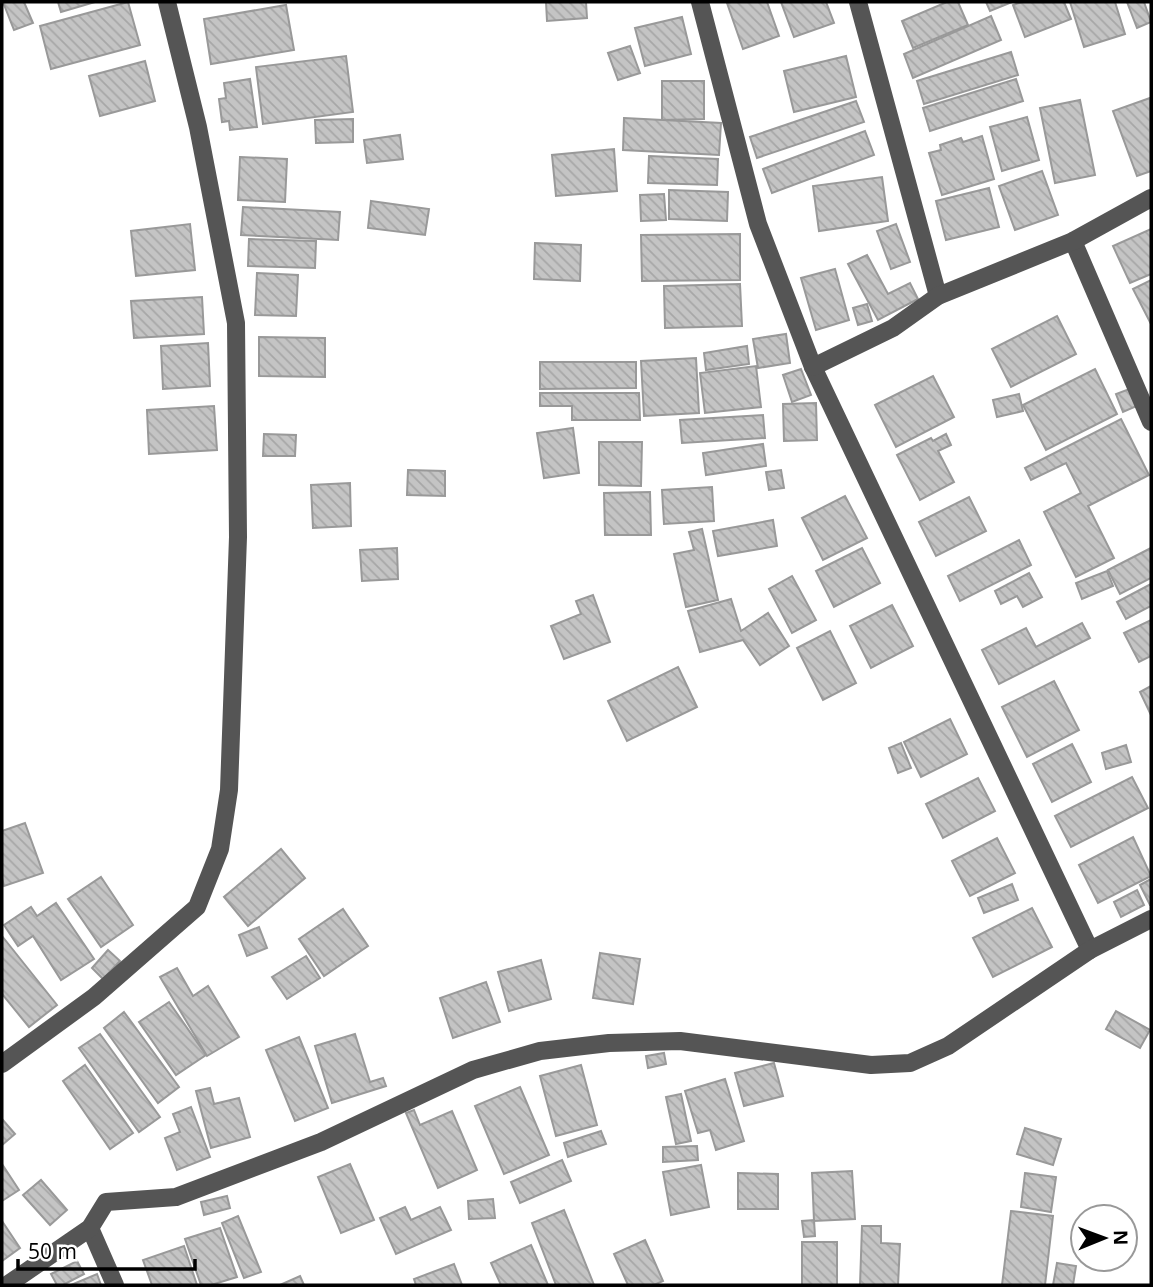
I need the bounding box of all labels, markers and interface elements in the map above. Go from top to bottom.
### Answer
north arrow [1069,1203,1139,1273]
scale bar [18,1228,194,1272]
text: N [1108,1230,1134,1246]
text: 50 m [28,1237,77,1265]

